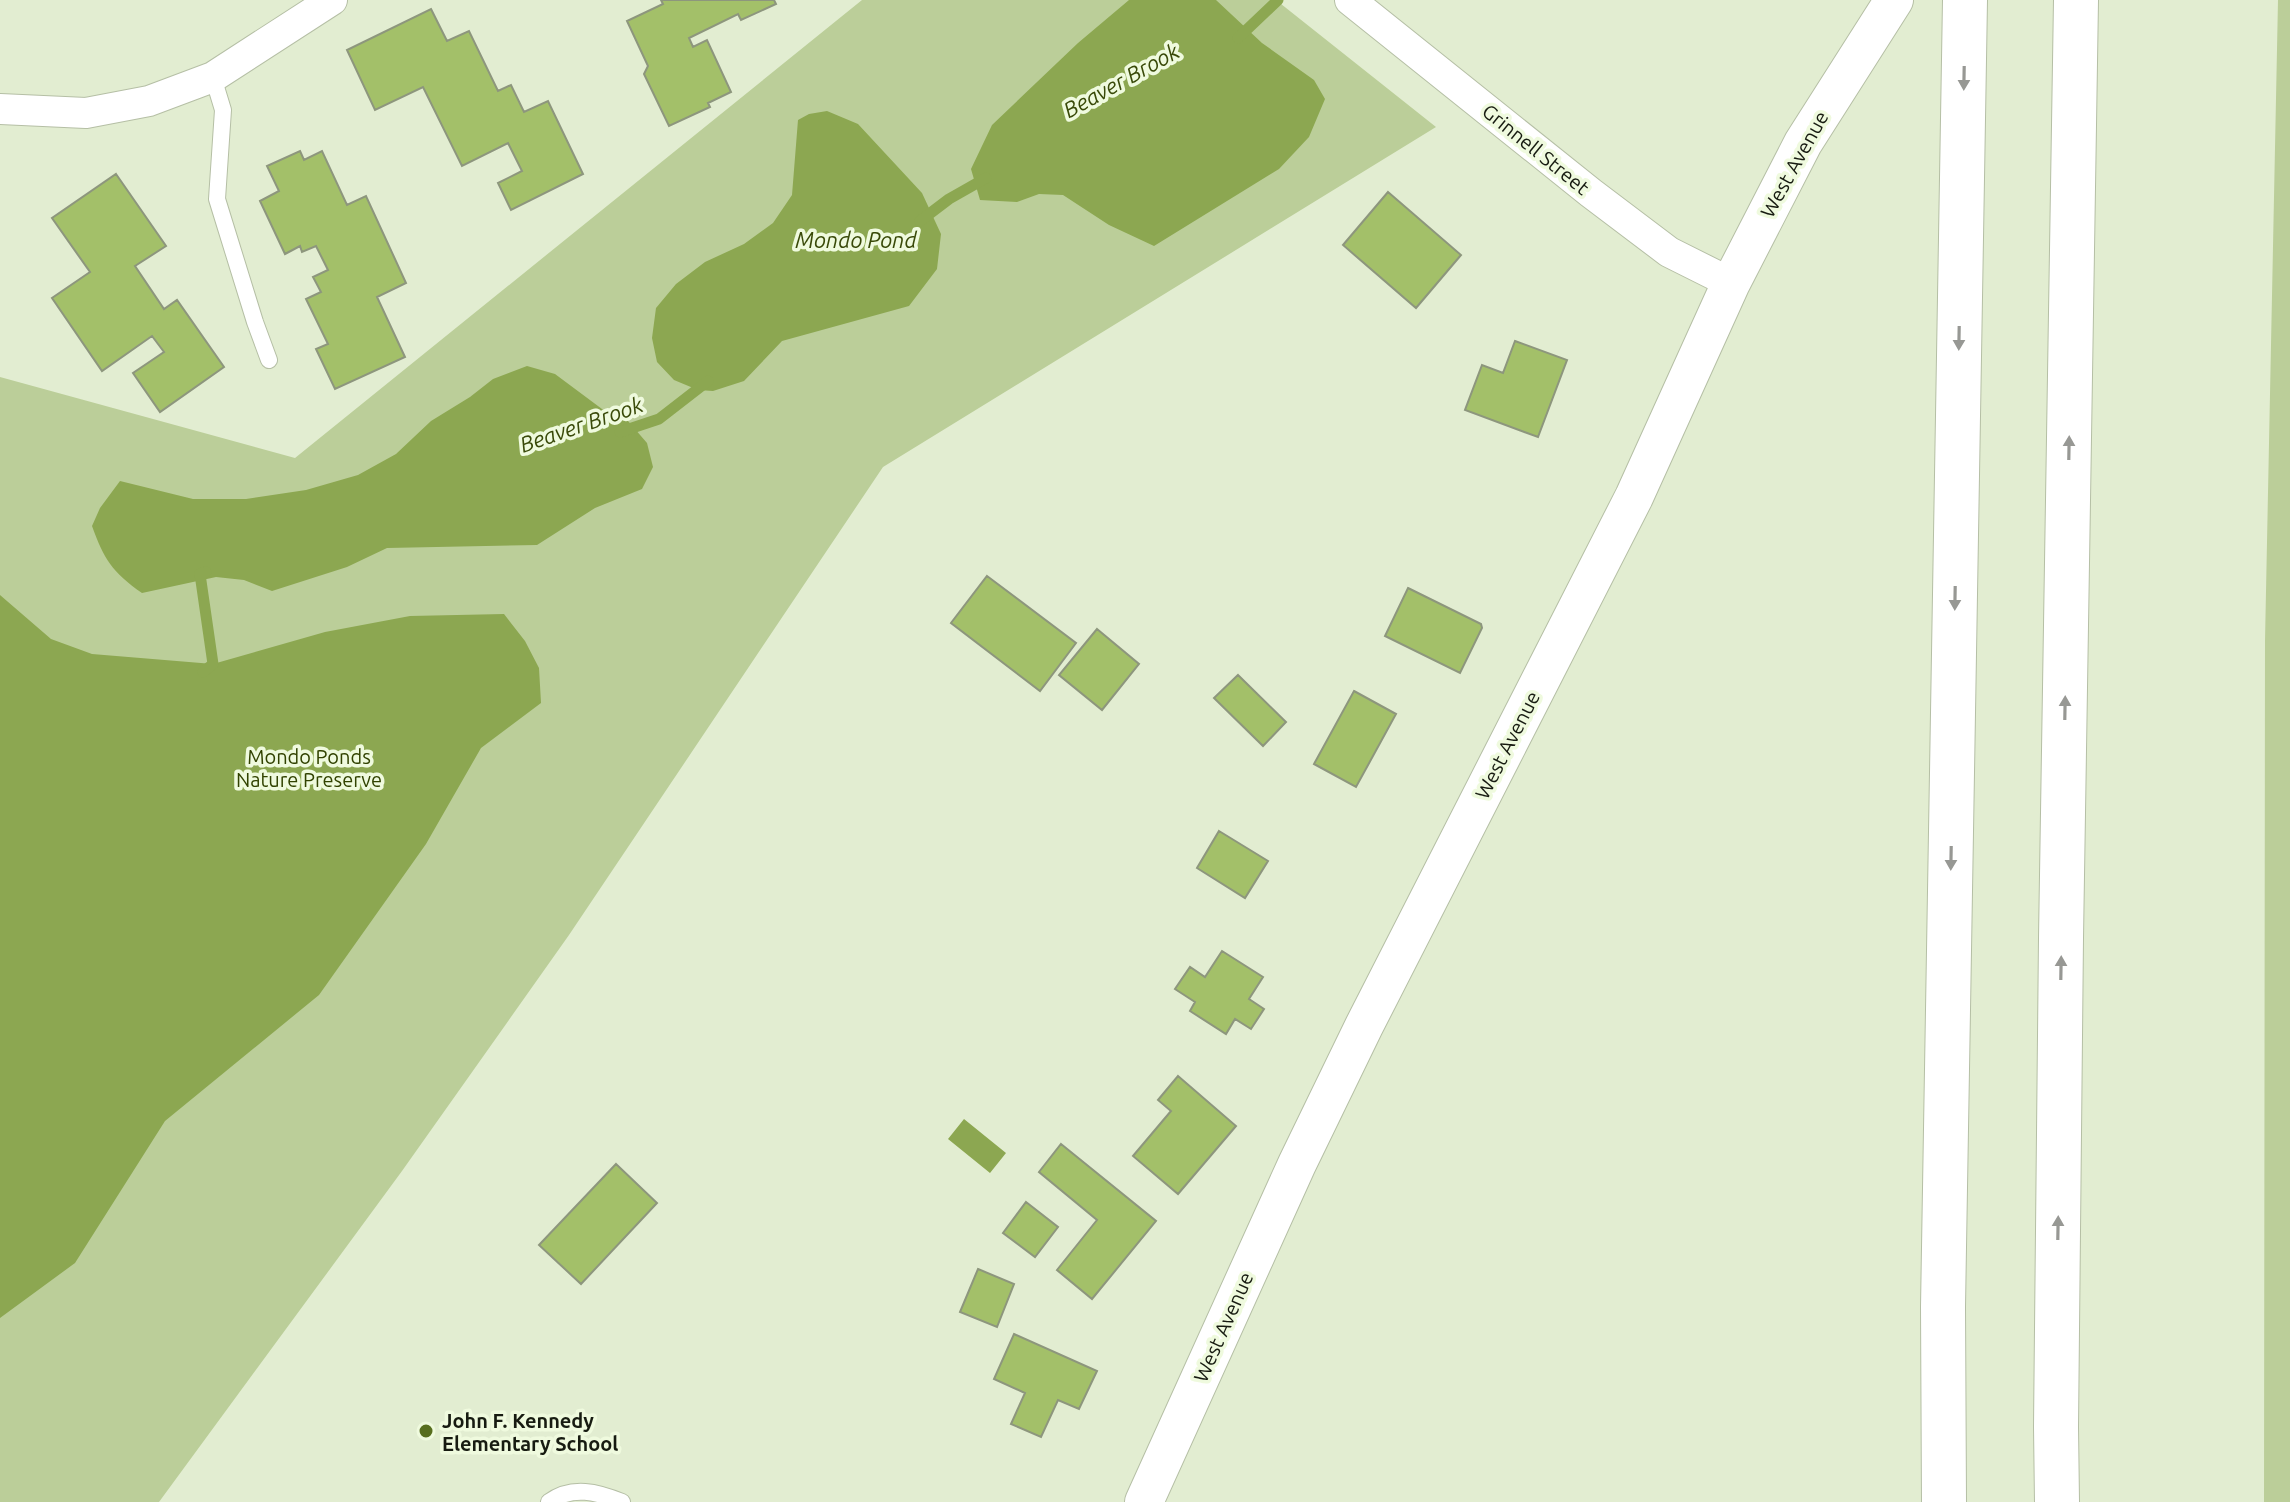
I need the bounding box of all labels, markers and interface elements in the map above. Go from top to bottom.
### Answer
water label: Beaver Brook [1059,38,1184,122]
one-way arrow [1958,66,1970,91]
street label: Grinnell Street [1478,99,1594,199]
street label: West Avenue [1755,107,1833,221]
water label: Mondo Pond [795,227,917,252]
one-way arrow [1953,326,1966,351]
water label: Beaver Brook [516,391,647,457]
one-way arrow [2063,435,2075,460]
one-way arrow [1949,586,1961,611]
street label: West Avenue [1470,687,1544,803]
one-way arrow [2058,695,2071,720]
park label: Mondo Ponds Nature Preserve [236,745,382,791]
one-way arrow [1945,846,1957,871]
one-way arrow [2055,955,2067,980]
one-way arrow [2052,1215,2064,1240]
street label: West Avenue [1189,1269,1257,1385]
place label: John F. Kennedy Elementary School [442,1409,618,1455]
marker: John F. Kennedy Elementary School [417,1422,435,1440]

